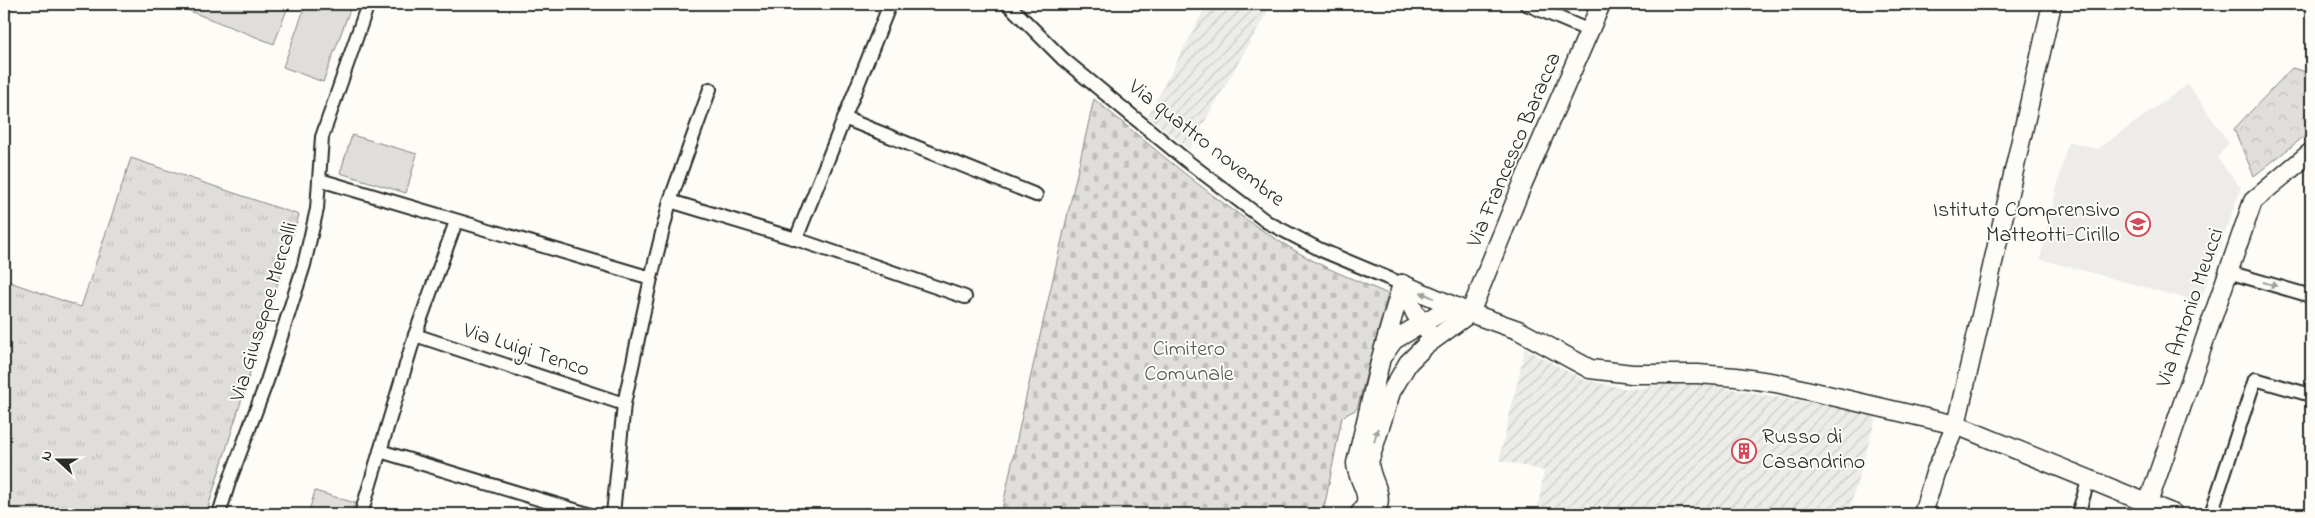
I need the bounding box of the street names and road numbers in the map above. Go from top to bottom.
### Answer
street label: Via Francesco Baracca [1459,47,1571,253]
street label: Via quattro novembre [1120,72,1291,216]
street label: Via Giuseppe Mercalli [222,218,308,407]
street label: Via Antonio Meucci [2148,224,2233,393]
street label: Via Luigi Tenco [457,315,593,387]

